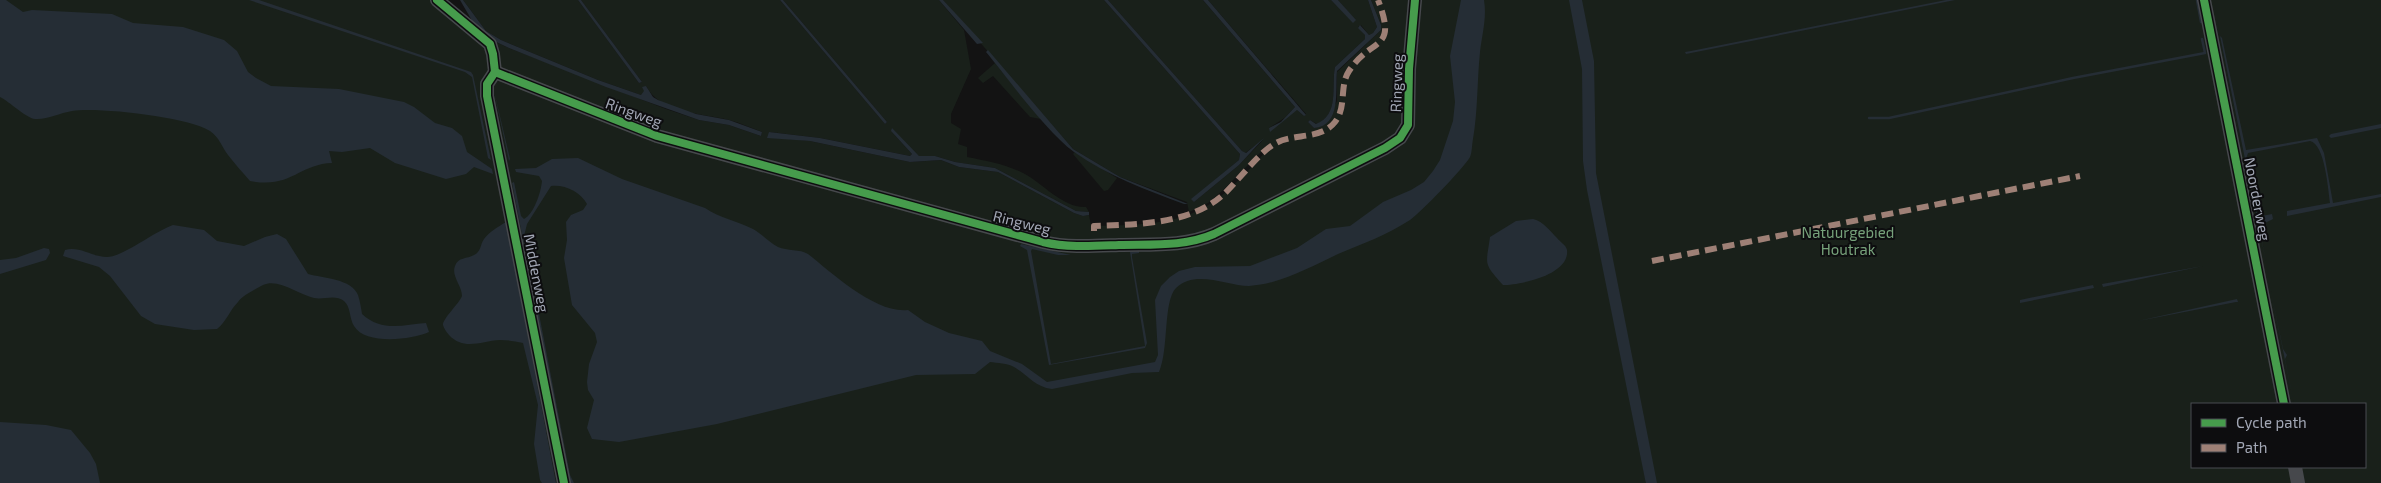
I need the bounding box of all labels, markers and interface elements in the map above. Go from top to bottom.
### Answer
street label: Ringweg [1386,53,1406,113]
street label: Ringweg [603,93,665,131]
street label: Noorderweg [2241,156,2275,243]
street label: Ringweg [991,206,1053,238]
park label: Natuurgebied Houtrak [1802,223,1894,258]
street label: Middenweg [521,232,554,314]
legend [2191,403,2366,468]
text: Cycle path [2236,413,2307,431]
text: Path [2236,438,2267,456]

